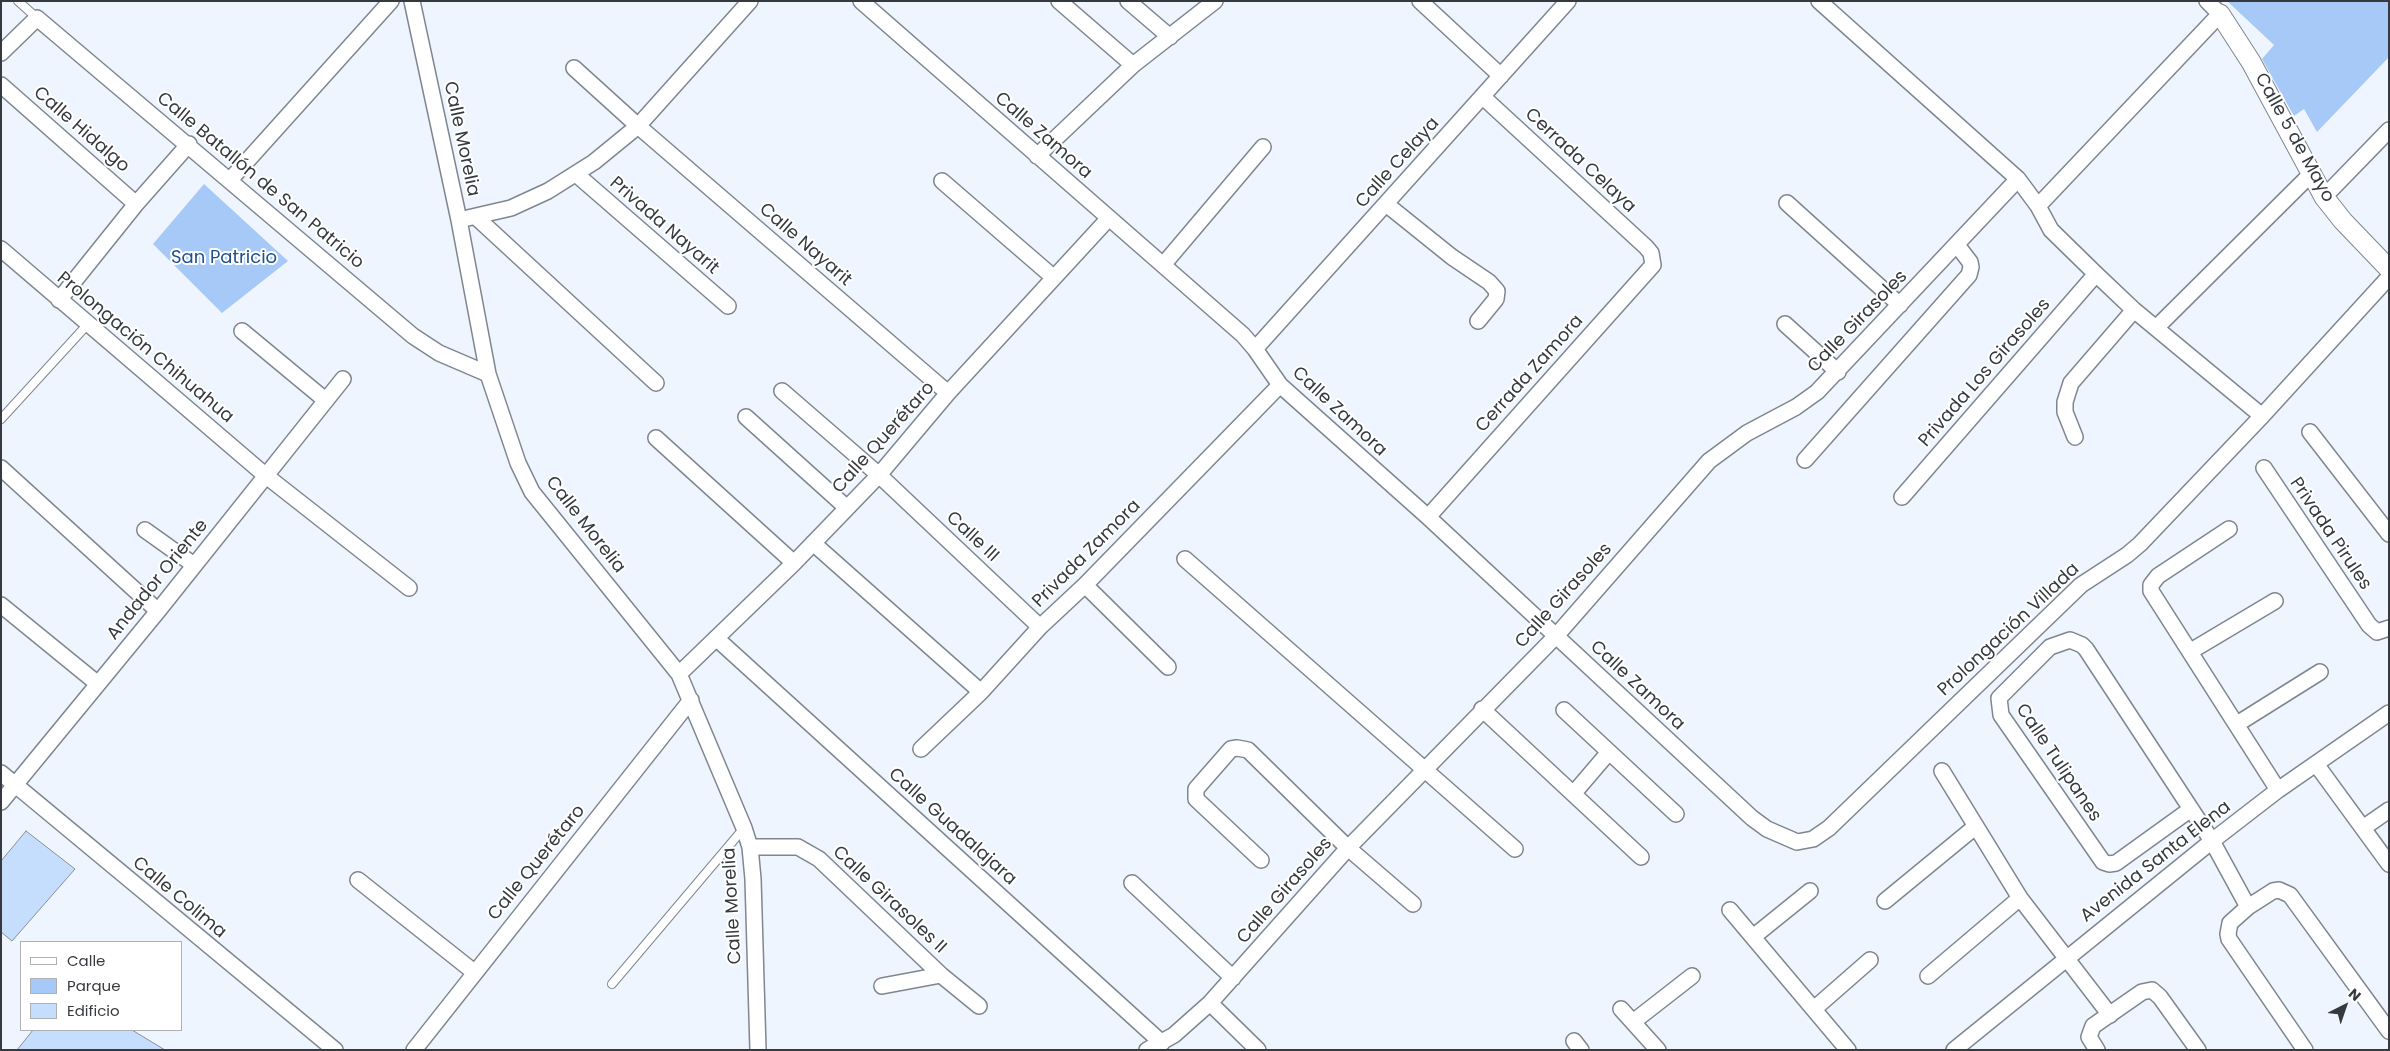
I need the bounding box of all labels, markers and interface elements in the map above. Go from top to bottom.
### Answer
street label: Calle 5 de Mayo [2250,70,2338,206]
street label: Calle Morelia [438,80,484,198]
street label: Calle Hidalgo [29,82,133,178]
street label: Calle Batallón de San Patricio [152,88,368,274]
street label: Calle Zamora [990,88,1096,184]
street label: Cerrada Celaya [1520,104,1640,218]
street label: Calle Celaya [1352,113,1444,213]
street label: Privada Nayarit [605,173,723,279]
street label: Calle Nayarit [754,199,856,291]
park label: San Patricio [171,247,277,269]
street label: Calle Girasoles [1804,266,1912,378]
street label: Prolongación Chihuahua [52,268,238,428]
street label: Privada Los Girasoles [1915,294,2055,452]
street label: Cerrada Zamora [1472,311,1588,437]
street label: Calle Zamora [1287,363,1391,461]
street label: Calle Querétaro [828,378,940,498]
street label: Calle Morelia [541,472,629,578]
street label: Privada Pirules [2284,474,2376,594]
street label: Privada Zamora [1029,496,1145,612]
street label: Calle III [941,507,1003,567]
street label: Andador Oriente [103,515,213,645]
street label: Calle Girasoles [1511,539,1617,653]
street label: Prolongación Villada [1934,559,2084,701]
street label: Calle Zamora [1585,637,1689,735]
street label: Calle Tulipanes [2011,700,2105,826]
street label: Calle Guadalajara [883,764,1021,890]
street label: Avenida Santa Elena [2077,797,2235,927]
street label: Calle Querétaro [484,801,590,925]
street label: Calle Girasoles [1233,833,1337,949]
street label: Calle Girasoles II [828,842,950,958]
street label: Calle Morelia [719,847,747,965]
street label: Calle Colima [128,852,230,944]
legend [20,941,182,1031]
text: Calle [67,950,105,971]
text: Parque [67,975,120,996]
north arrow [2320,981,2370,1031]
text: N [2344,984,2365,1006]
text: Edificio [67,1000,120,1021]

